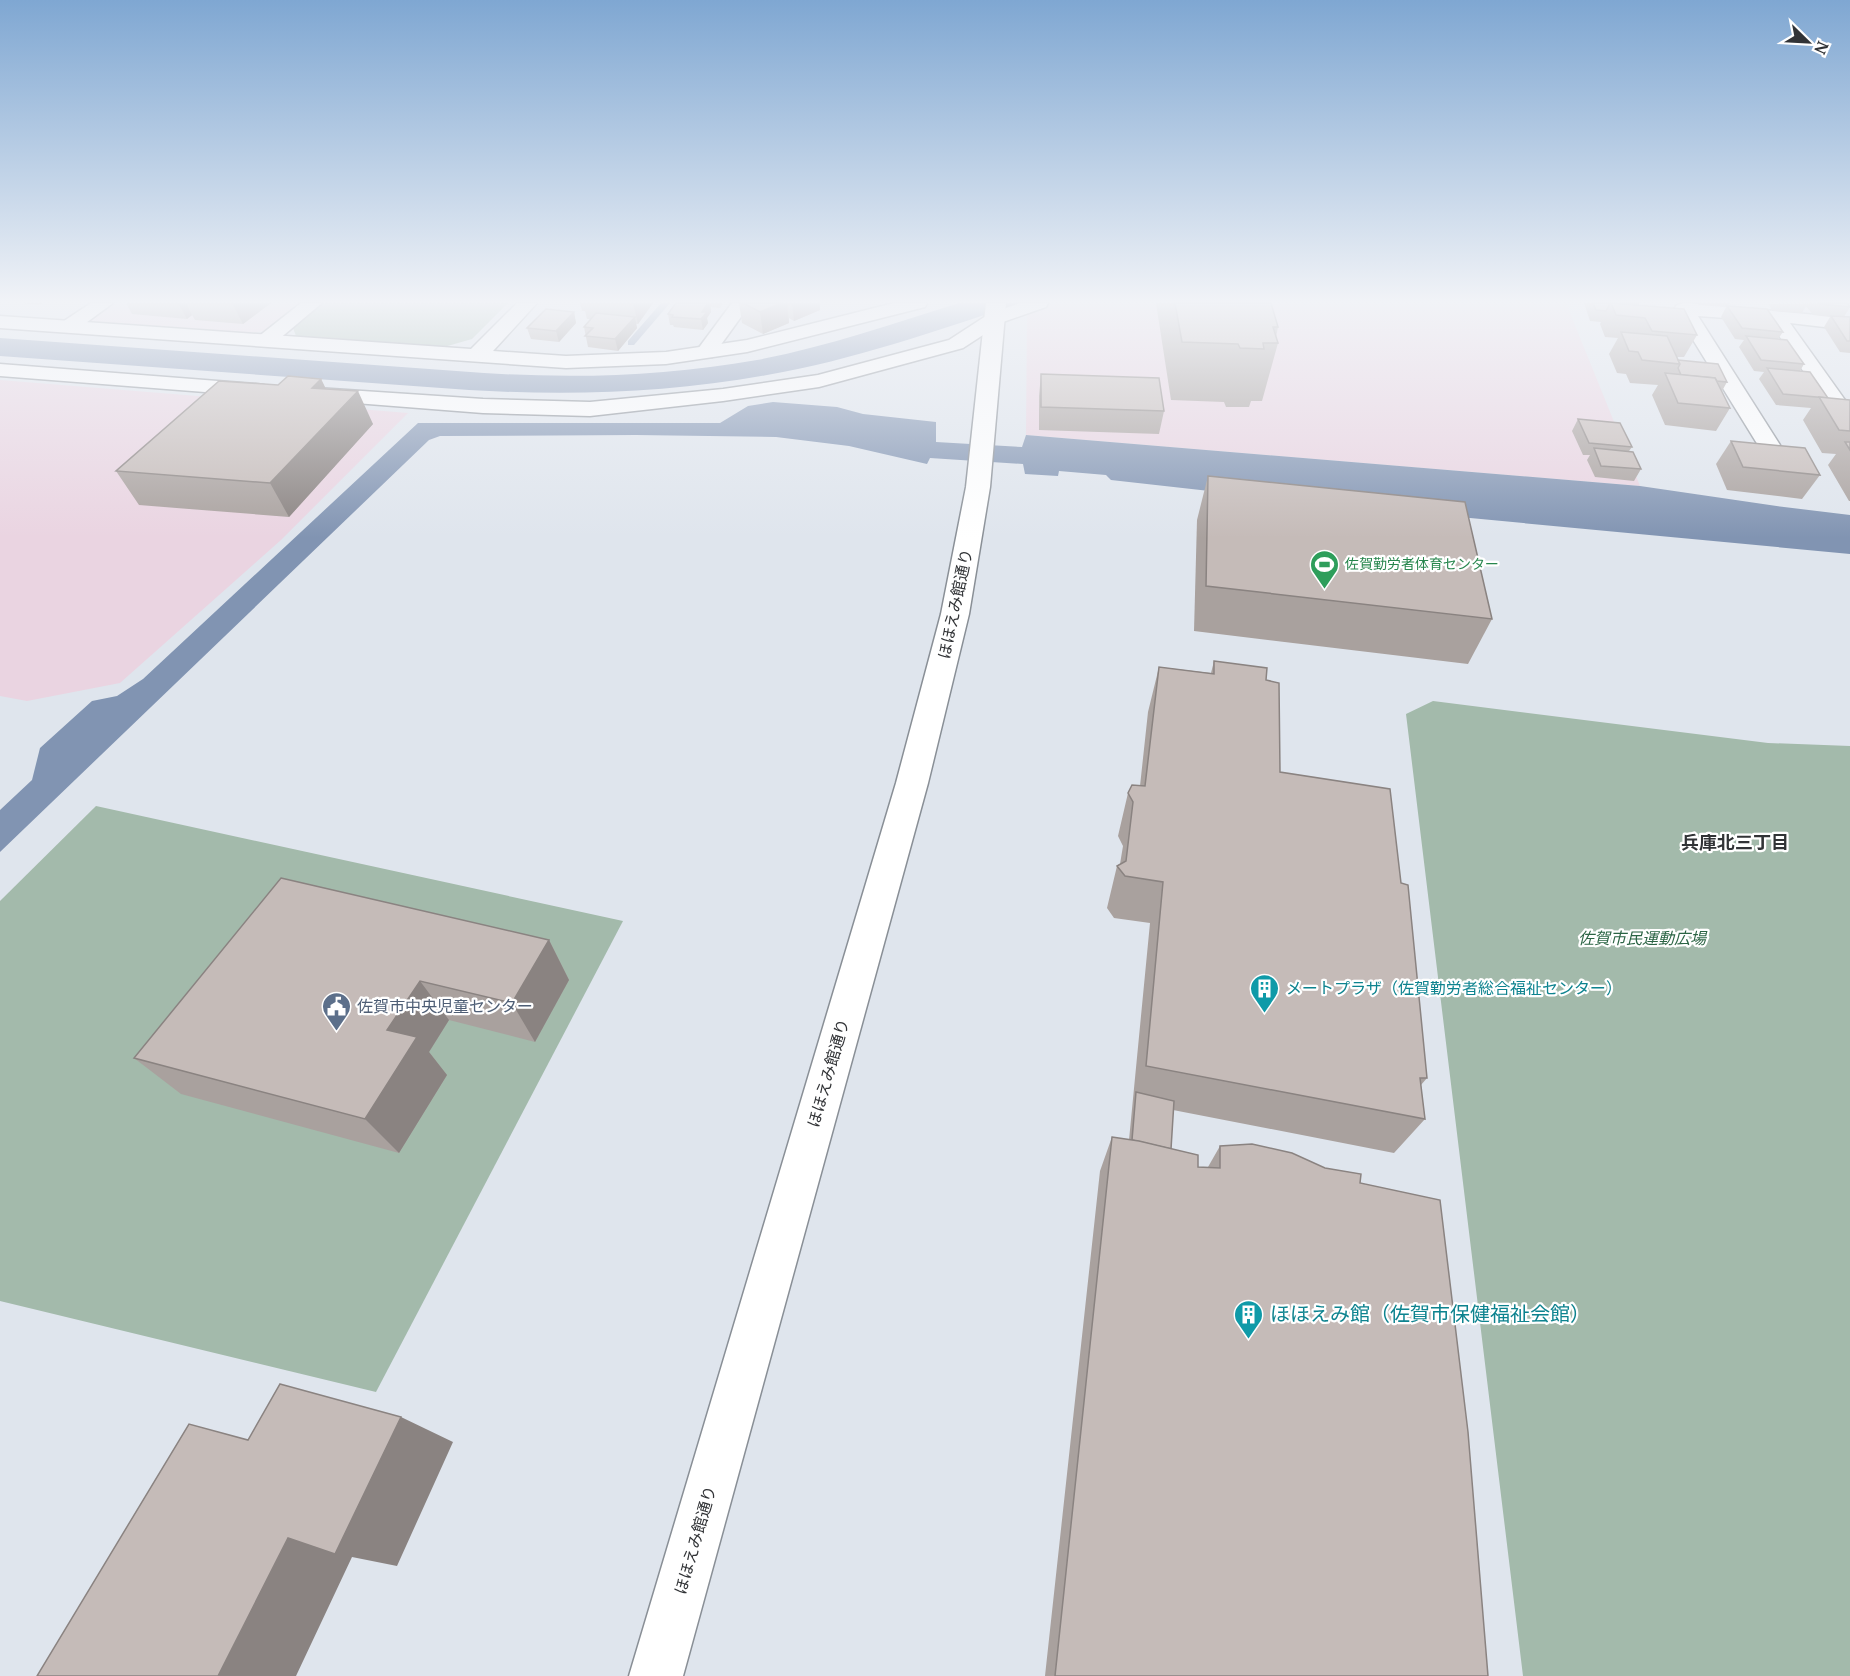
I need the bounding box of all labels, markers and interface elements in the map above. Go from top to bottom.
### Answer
north arrow [1778,12,1838,72]
text: N [1809,38,1834,58]
street label: ほほえみ館通り [933,547,977,661]
sports icon: 佐賀勤労者体育センター [1308,548,1340,590]
place label: 佐賀勤労者体育センター [1345,554,1499,573]
district label: 兵庫北三丁目 [1681,830,1789,854]
park label: 佐賀市民運動広場 [1578,927,1708,949]
building icon: メートプラザ（佐賀勤労者総合福祉センター） [1249,972,1281,1014]
place label: メートプラザ（佐賀勤労者総合福祉センター） [1286,977,1622,999]
public building icon: 佐賀市中央児童センター [320,990,352,1032]
place label: 佐賀市中央児童センター [357,995,533,1017]
street label: ほほえみ館通り [802,1016,854,1130]
building icon: ほほえみ館（佐賀市保健福祉会館） [1233,1298,1265,1340]
place label: ほほえみ館（佐賀市保健福祉会館） [1270,1300,1590,1327]
street label: ほほえみ館通り [669,1483,721,1597]

